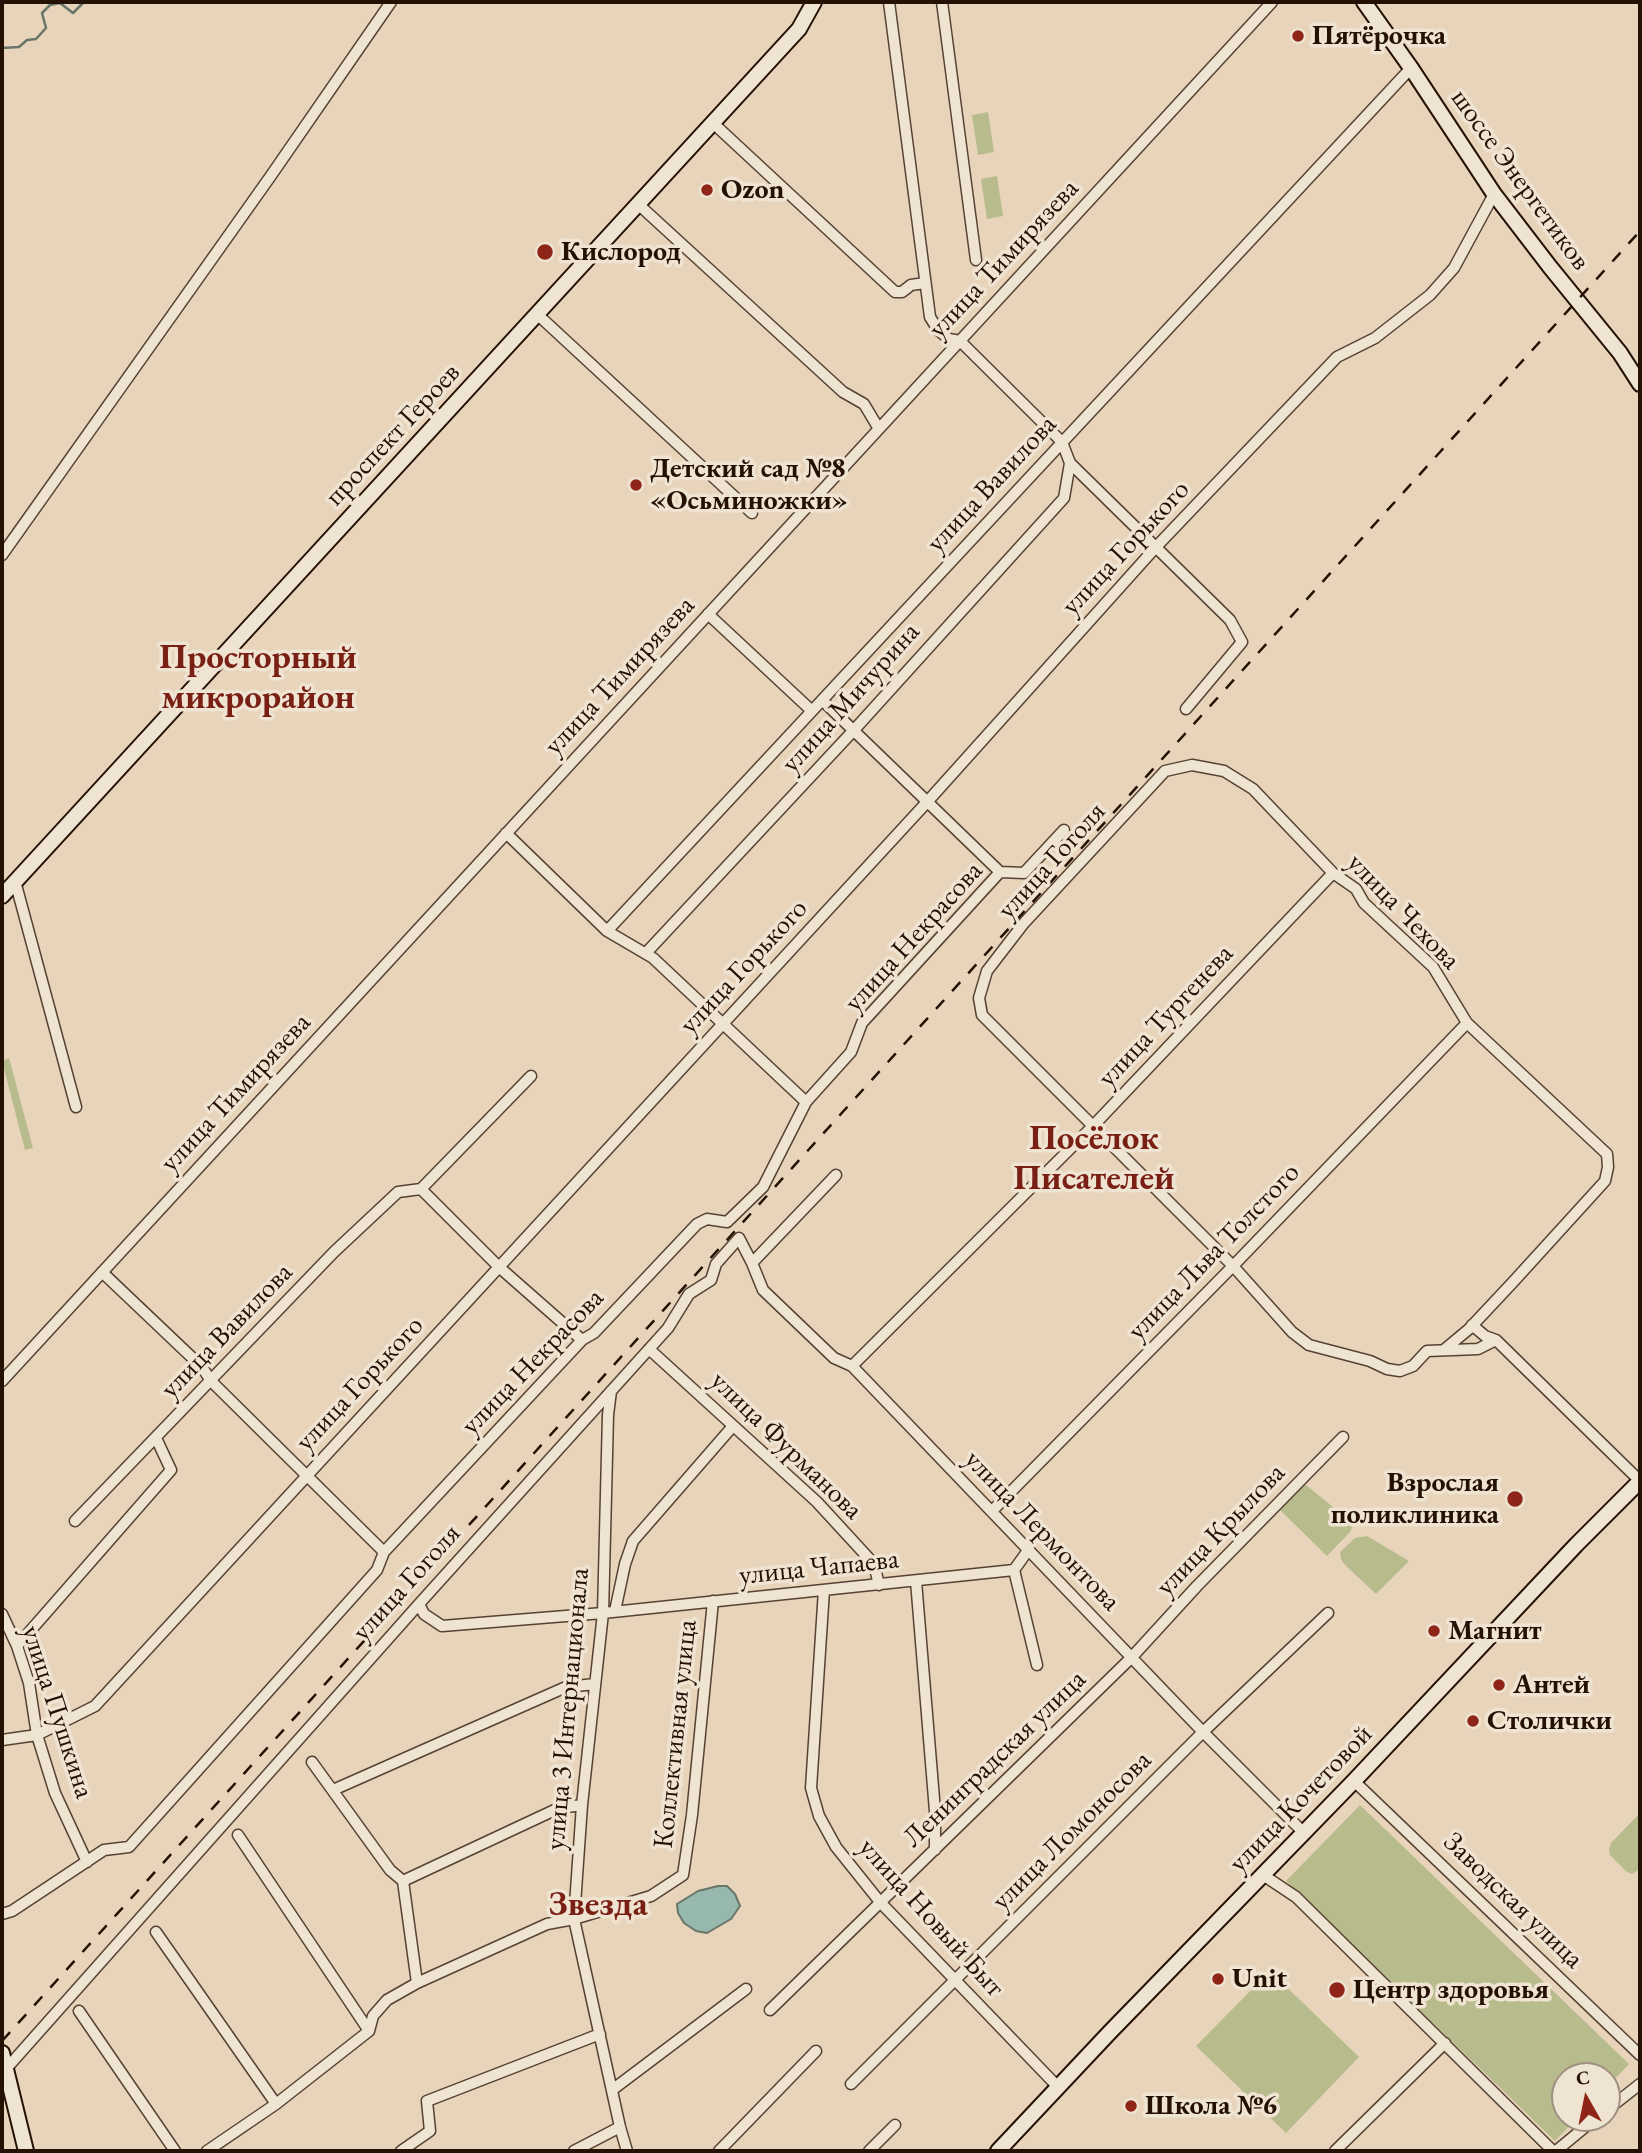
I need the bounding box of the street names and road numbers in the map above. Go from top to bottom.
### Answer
street label: шоссе Энергетиков [1443,83,1597,277]
street label: улица Тимирязева [922,172,1086,346]
street label: проспект Героев [318,357,468,513]
street label: улица Вавилова [920,408,1064,560]
street label: улица Горького [1055,473,1197,623]
street label: улица Тимирязева [538,589,702,763]
street label: улица Мичурина [775,616,927,780]
street label: улица Гоголя [991,796,1113,926]
street label: улица Чехова [1339,847,1467,977]
street label: улица Некрасова [838,855,990,1019]
street label: улица Горького [673,892,815,1042]
street label: улица Тургенева [1091,938,1241,1094]
street label: улица Тимирязева [154,1006,318,1180]
street label: улица Льва Толстого [1121,1156,1307,1348]
street label: улица Вавилова [154,1256,300,1406]
street label: улица Некрасова [455,1282,611,1442]
street label: улица Горького [289,1309,431,1459]
street label: улица Фурманова [703,1365,869,1527]
street label: улица Лермонтова [957,1444,1127,1618]
street label: улица Крылова [1149,1457,1293,1603]
street label: улица Гоголя [346,1518,468,1648]
street label: улица Чапаева [738,1543,900,1593]
street label: улица 3 Интернационала [539,1566,597,1852]
street label: Коллективная улица [647,1618,705,1850]
street label: улица Пушкина [13,1621,101,1803]
street label: Ленинградская улица [897,1663,1093,1855]
street label: улица Кочетовой [1222,1718,1380,1880]
street label: улица Ломоносова [985,1744,1159,1918]
street label: Заводская улица [1436,1826,1590,1976]
street label: улица Новый Быт [851,1832,1011,2004]

